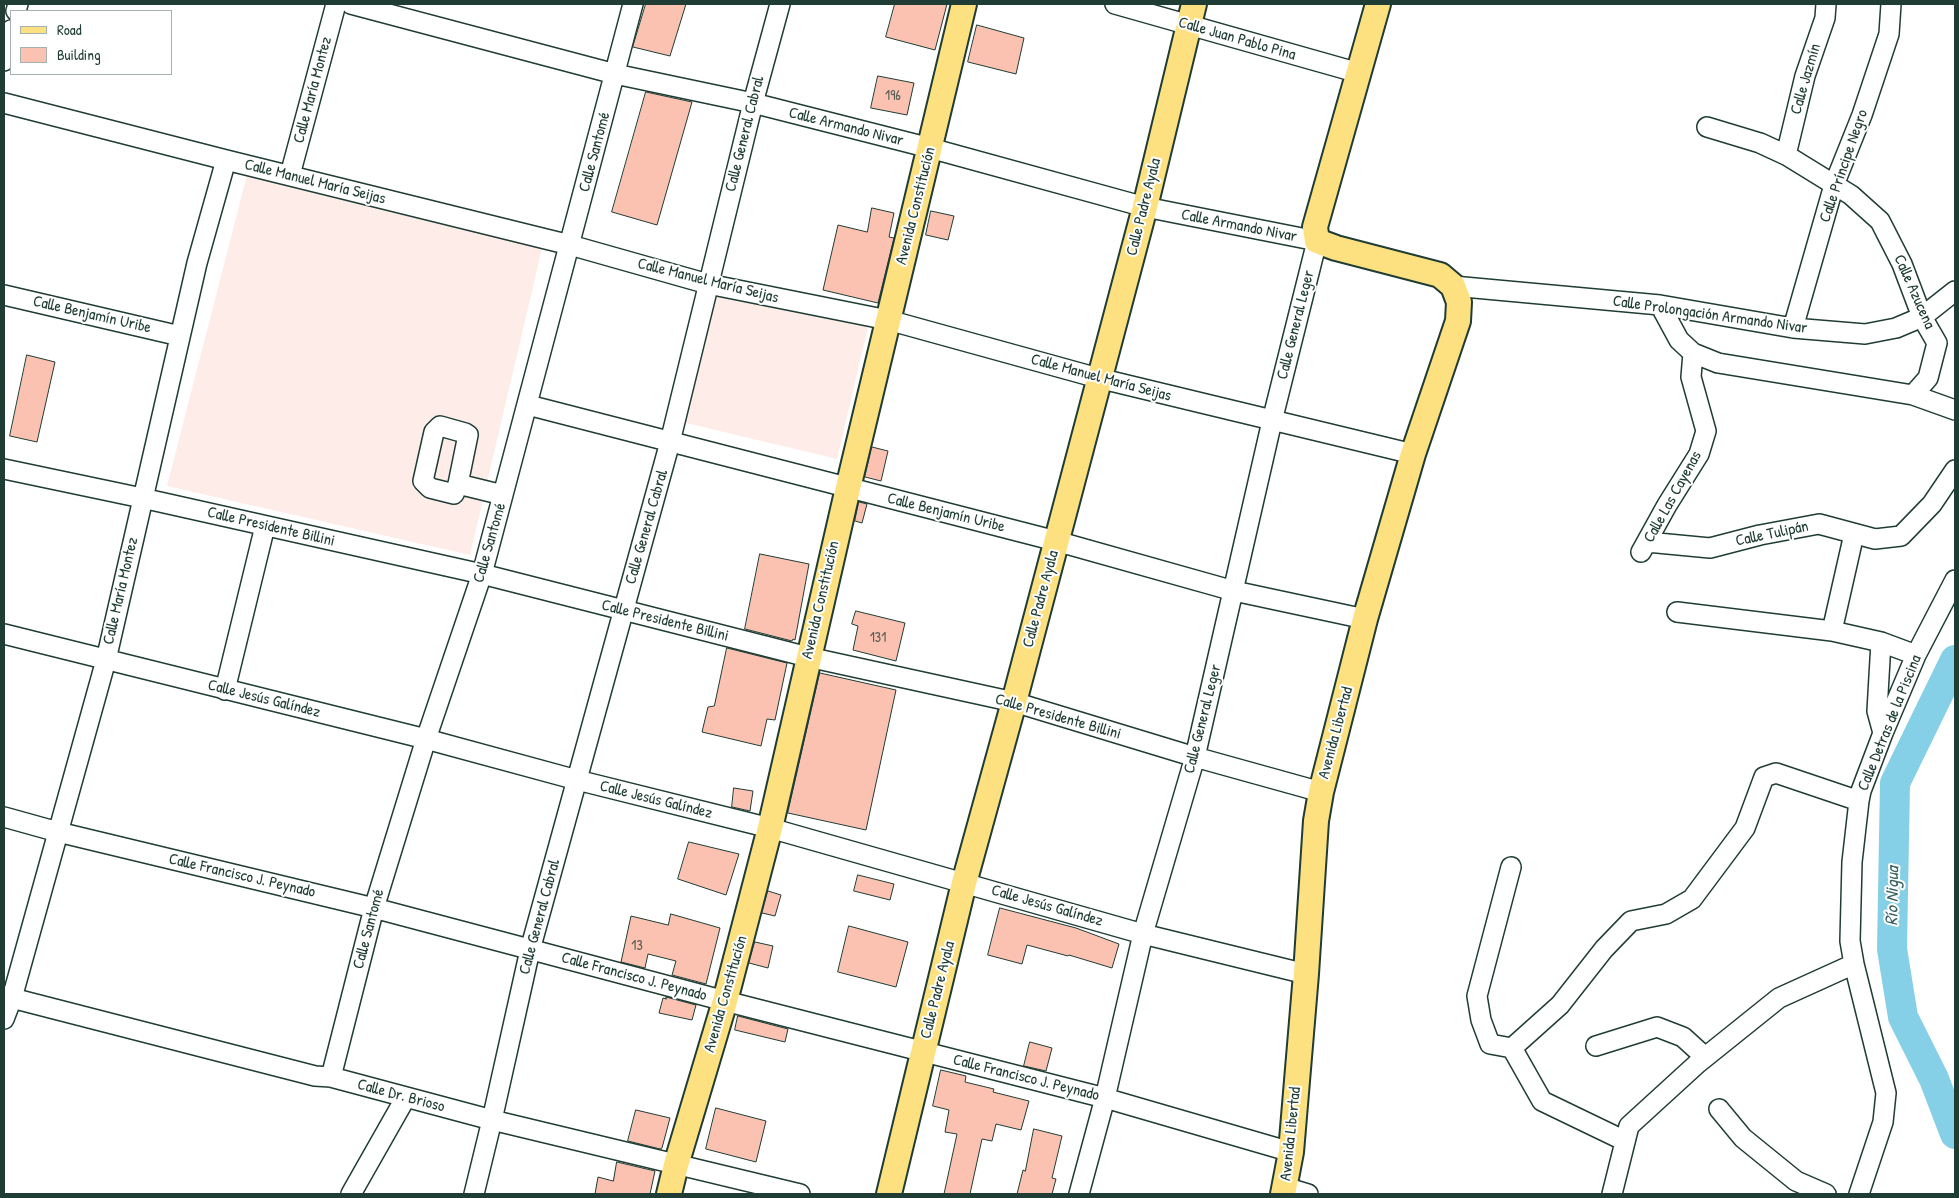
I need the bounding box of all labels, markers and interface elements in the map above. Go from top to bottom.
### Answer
legend [10,10,172,75]
street label: Calle Juan Pablo Pina [1176,13,1298,65]
text: Road [57,19,82,40]
street label: Calle María Montez [290,35,336,145]
street label: Calle Jazmín [1787,41,1825,117]
text: Building [57,44,101,65]
street label: Calle General Cabral [721,74,769,194]
house number: 196 [885,88,901,104]
street label: Calle Armando Nivar [787,103,905,151]
street label: Calle Príncipe Negro [1816,107,1872,225]
street label: Calle Santomé [575,110,615,194]
street label: Avenida Constitución [892,145,940,267]
street label: Calle Manuel María Seijas [242,155,388,209]
street label: Calle Padre Ayala [1123,156,1165,258]
street label: Calle Armando Nivar [1179,205,1299,247]
street label: Calle Azucena [1889,252,1939,332]
street label: Calle Manuel María Seijas [635,254,781,308]
street label: Calle General Leger [1273,268,1319,382]
street label: Calle Benjamín Uribe [31,292,153,338]
street label: Calle Prolongación Armando Nivar [1611,292,1809,338]
street label: Calle Manuel María Seijas [1029,350,1173,406]
street label: Calle Las Cayenas [1640,448,1706,546]
street label: Calle General Cabral [621,467,673,587]
street label: Calle Benjamín Uribe [885,489,1007,537]
street label: Calle Santomé [469,501,511,585]
street label: Calle Presidente Billini [205,503,337,551]
street label: Calle Tulipán [1734,517,1810,551]
street label: Calle María Montez [99,536,143,646]
street label: Avenida Constitución [798,539,844,661]
street label: Calle Padre Ayala [1019,548,1063,650]
street label: Calle Presidente Billini [599,596,731,646]
house number: 131 [870,630,886,646]
street label: Calle Detras de la Piscina [1854,652,1926,794]
street label: Calle General Leger [1180,662,1226,776]
street label: Calle Jesús Galíndez [206,676,322,722]
street label: Avenida Libertad [1315,685,1357,781]
street label: Calle Presidente Billini [993,690,1123,744]
street label: Calle Jesús Galíndez [598,777,714,823]
street label: Calle Francisco J. Peynado [167,850,317,902]
street label: Calle General Cabral [515,857,565,977]
water label: Río Nigua [1882,866,1904,926]
street label: Calle Jesús Galíndez [989,881,1105,931]
street label: Calle Santomé [349,887,389,971]
street label: Avenida Constitución [700,933,752,1055]
house number: 13 [631,938,643,954]
street label: Calle Padre Ayala [917,939,959,1041]
street label: Calle Francisco J. Peynado [559,948,709,1006]
street label: Calle Francisco J. Peynado [951,1051,1101,1105]
street label: Calle Dr. Brioso [355,1075,447,1117]
street label: Avenida Libertad [1277,1086,1305,1182]

